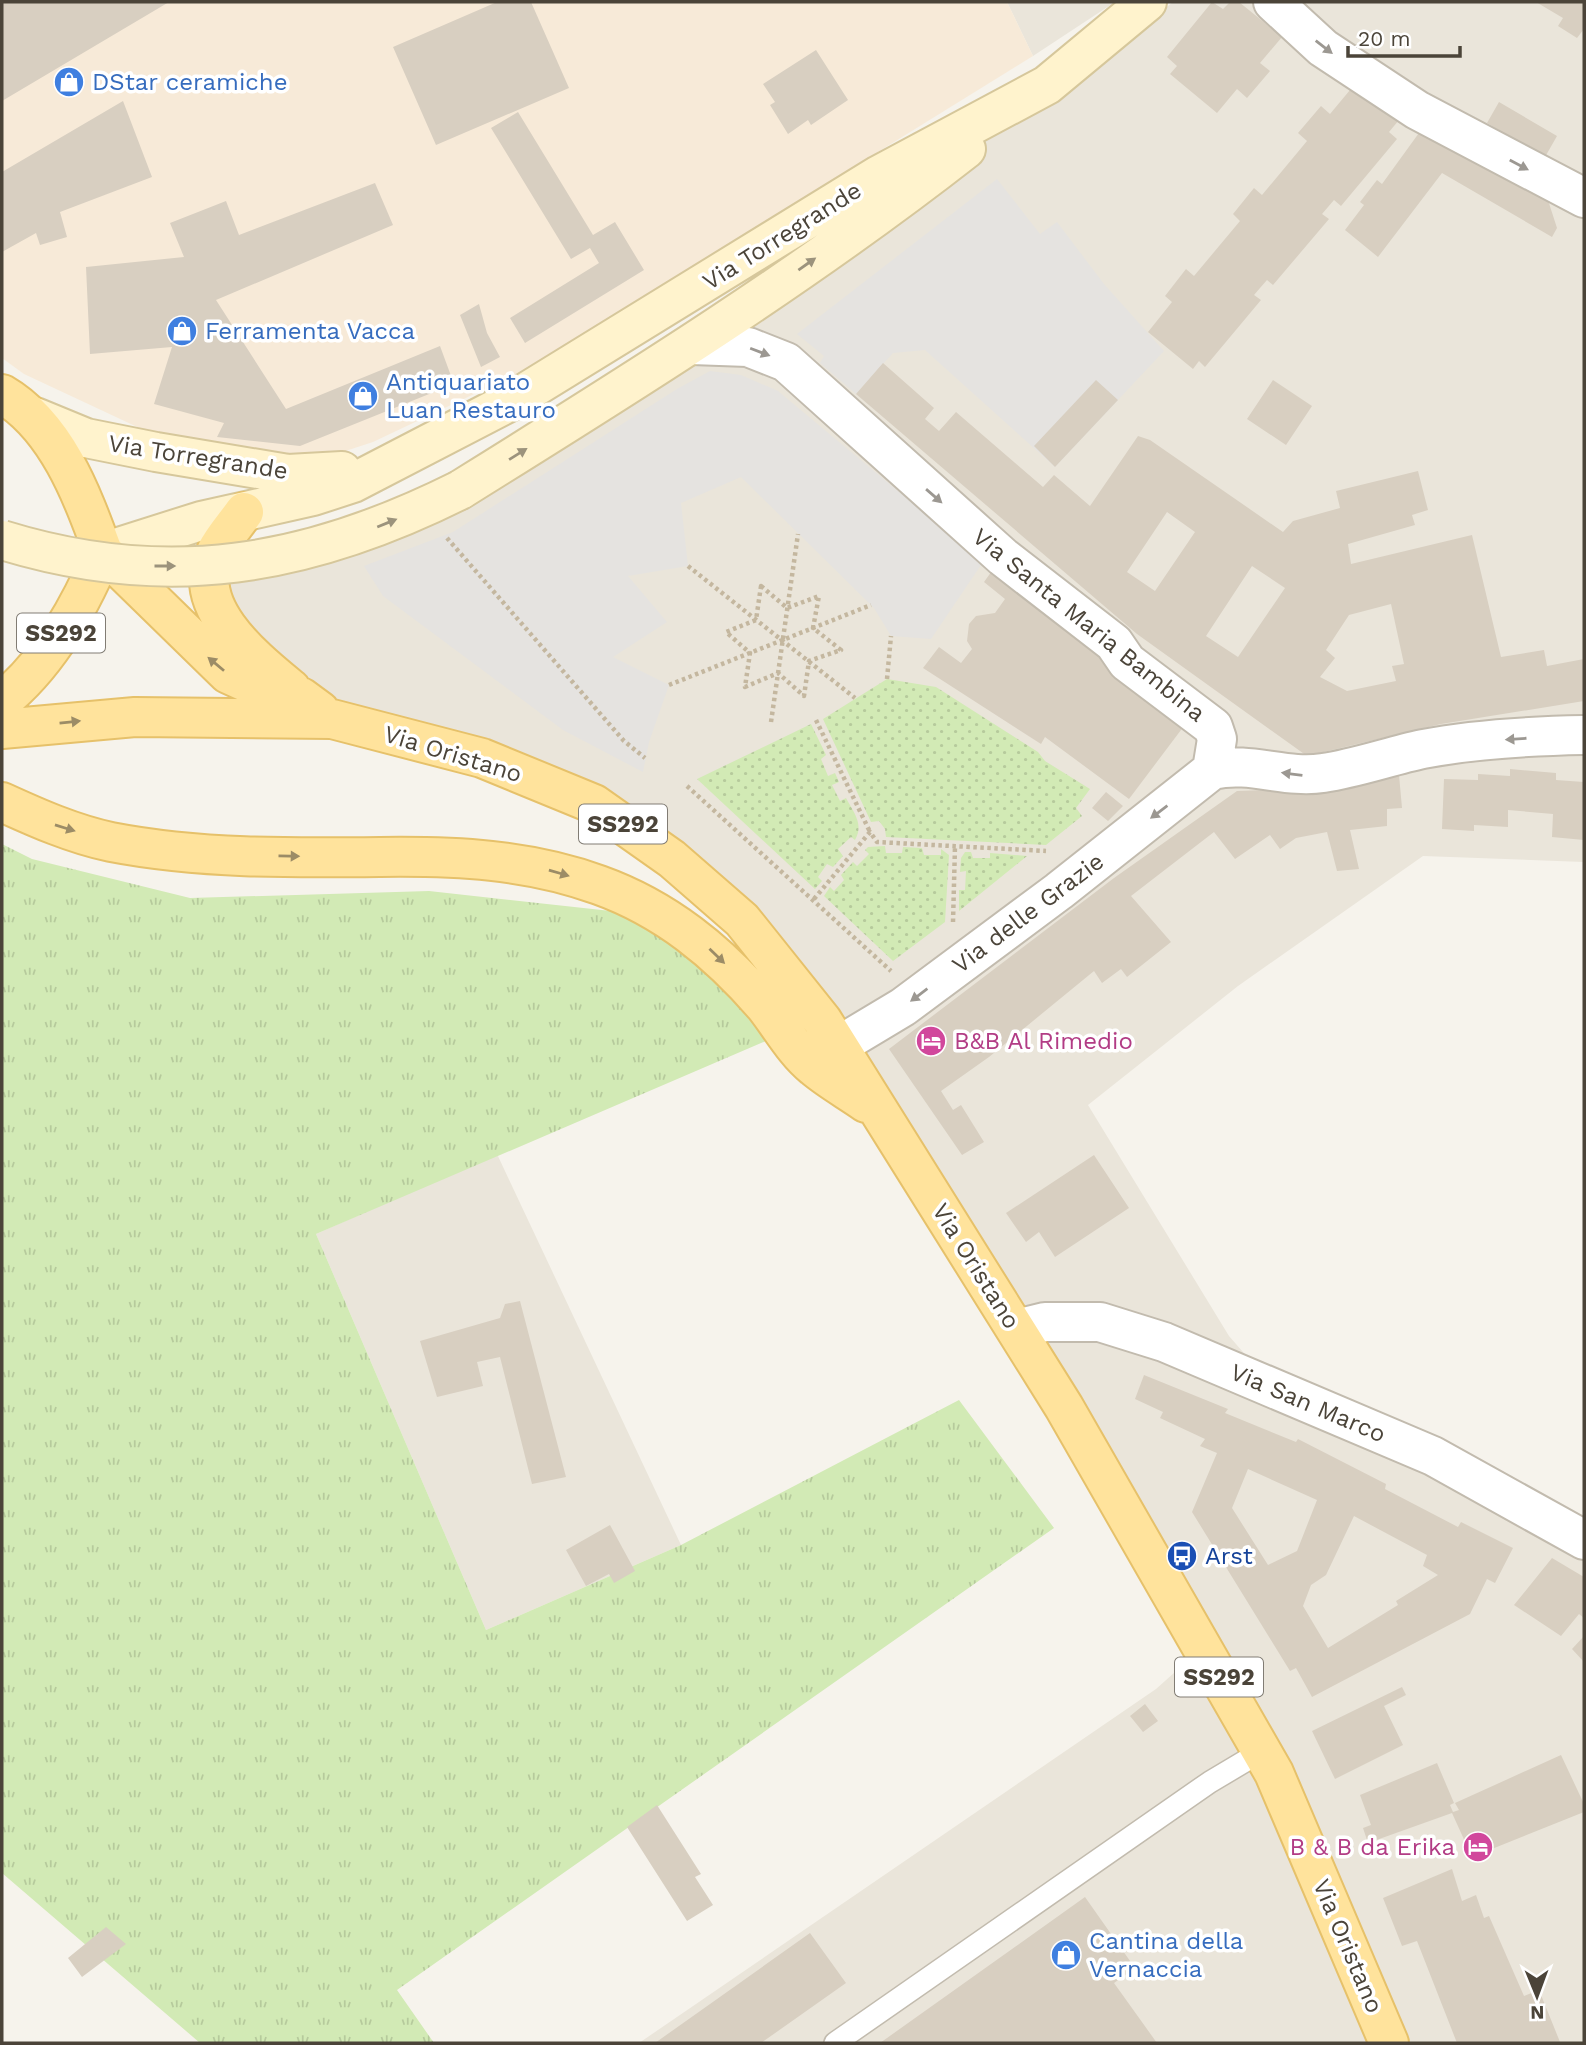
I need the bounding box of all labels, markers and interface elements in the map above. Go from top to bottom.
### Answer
scale bar [1348,14,1460,58]
text: 20 m [1358,26,1410,51]
one-way arrow [1315,40,1333,55]
shop icon: DStar ceramiche [52,65,86,99]
place label: DStar ceramiche [92,68,287,96]
one-way arrow [1509,158,1529,170]
street label: Via Torregrande [698,176,866,296]
one-way arrow [798,257,816,271]
shop icon: Ferramenta Vacca [165,314,199,348]
place label: Ferramenta Vacca [205,317,415,345]
one-way arrow [749,347,770,358]
place label: Antiquariato Luan Restauro [386,368,556,424]
shop icon: Antiquariato Luan Restauro [346,379,380,413]
street label: Via Torregrande [106,429,290,485]
one-way arrow [508,448,527,460]
one-way arrow [925,488,943,504]
one-way arrow [377,518,398,529]
street label: Via Santa Maria Bambina [967,522,1211,728]
one-way arrow [155,560,177,572]
road number: SS292 [17,614,105,652]
one-way arrow [207,657,224,672]
one-way arrow [59,716,81,727]
street label: Via Oristano [381,720,525,788]
one-way arrow [1505,734,1527,745]
one-way arrow [1281,768,1303,779]
road number: SS292 [579,804,667,844]
one-way arrow [1150,805,1168,820]
one-way arrow [55,823,76,834]
street label: Via delle Grazie [947,847,1109,979]
one-way arrow [279,850,301,861]
one-way arrow [548,869,569,879]
one-way arrow [708,947,725,963]
one-way arrow [910,987,928,1001]
hotel icon: B&B Al Rimedio [914,1024,948,1058]
place label: B&B Al Rimedio [954,1027,1133,1055]
street label: Via Oristano [926,1198,1026,1334]
street label: Via San Marco [1226,1358,1390,1448]
bus stop icon: Arst [1165,1539,1199,1573]
place label: Arst [1205,1542,1253,1570]
road number: SS292 [1175,1658,1263,1696]
hotel icon: B & B da Erika [1461,1830,1495,1864]
place label: B & B da Erika [1289,1833,1455,1861]
street label: Via Oristano [1307,1875,1389,2017]
place label: Cantina della Vernaccia [1089,1927,1243,1983]
shop icon: Cantina della Vernaccia [1049,1938,1083,1972]
north arrow [1502,1961,1572,2031]
text: N [1530,2001,1545,2024]

